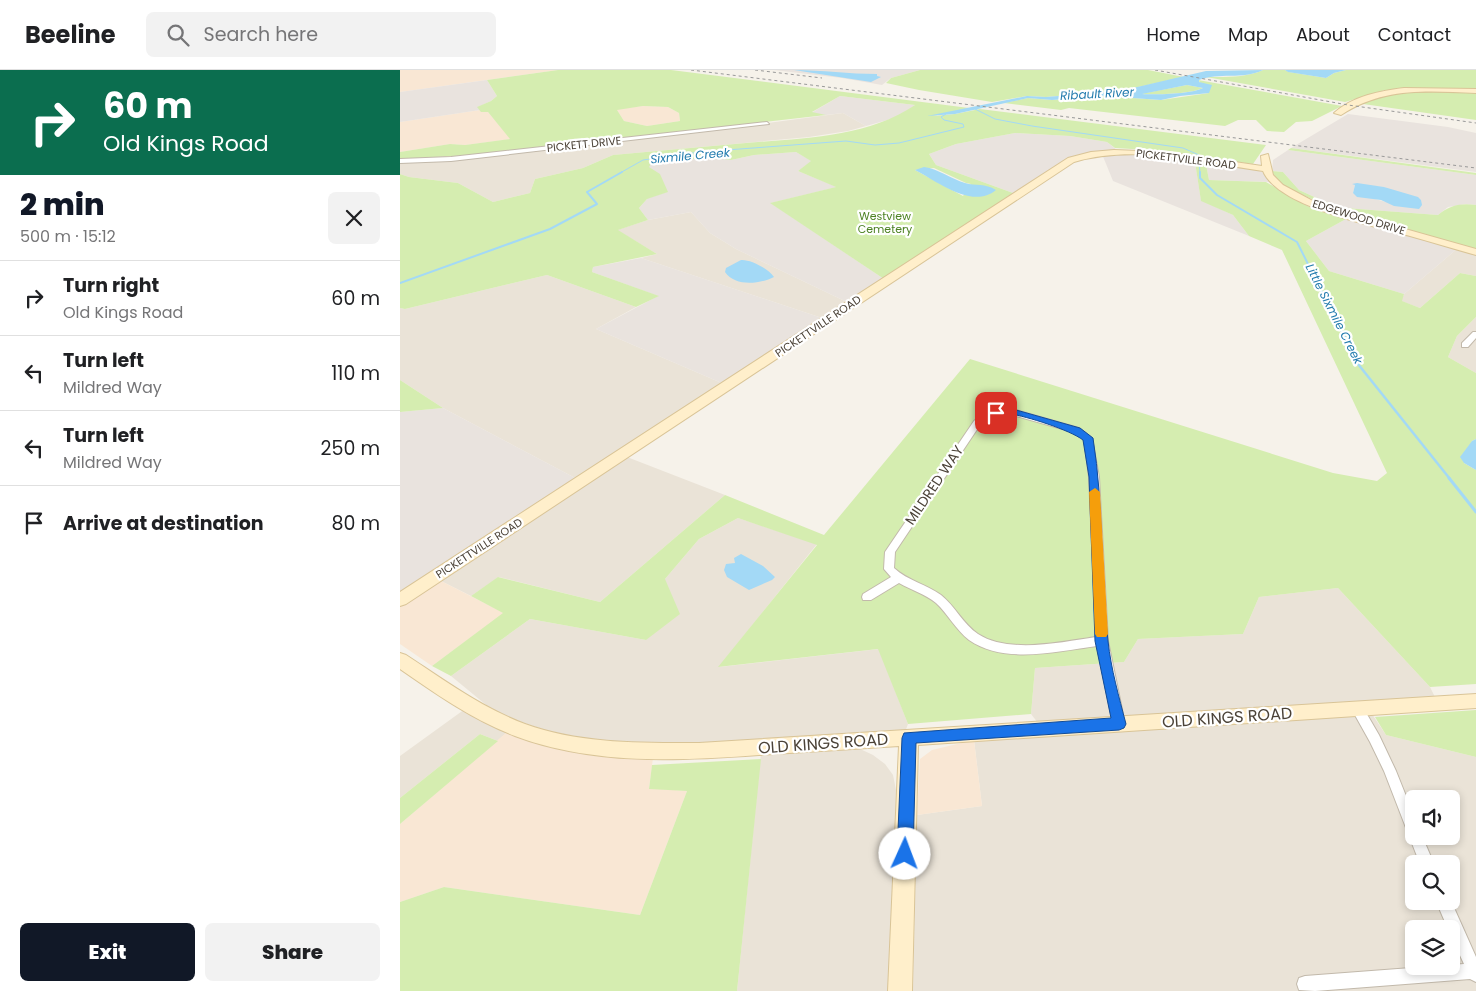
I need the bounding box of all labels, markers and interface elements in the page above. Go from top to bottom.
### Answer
search box [146,12,496,57]
text: Beeline [25,18,116,51]
icon: search [164,21,192,49]
text: Search here [204,21,318,48]
text: Home [1146,22,1200,47]
text: Map [1228,22,1268,47]
text: About [1296,22,1350,47]
text: Contact [1378,22,1451,47]
text: 60 m [103,81,193,130]
water label: Ribault River [1060,83,1135,104]
icon: right [20,90,85,155]
text: Old Kings Road [103,128,269,159]
street label: PICKETT DRIVE [546,132,622,156]
water label: Sixmile Creek [649,143,731,167]
street label: PICKETTVILLE ROAD [1135,145,1237,173]
text: 2 min [20,183,105,226]
button: close [328,192,380,244]
street label: EDGEWOOD DRIVE [1310,195,1408,239]
park label: Westview Cemetery [858,208,913,237]
text: 500 m · 15:12 [20,225,116,248]
water label: Little Sixmile Creek [1302,261,1367,368]
text: Turn right [63,272,159,299]
icon: right [20,284,48,312]
text: 60 m [331,285,380,312]
street label: PICKETTVILLE ROAD [772,291,864,361]
text: Old Kings Road [63,301,183,324]
text: Turn left [63,347,144,374]
icon: left [20,359,48,387]
text: 110 m [331,360,380,387]
text: Mildred Way [63,376,162,399]
pin [975,392,1017,434]
icon: arrive [982,399,1010,427]
text: Turn left [63,422,144,449]
icon: left [20,434,48,462]
text: 250 m [321,435,380,462]
street label: MILDRED WAY [900,441,968,529]
text: Mildred Way [63,451,162,474]
icon: arrive [20,509,48,537]
text: Arrive at destination [63,510,264,537]
text: 80 m [331,510,380,537]
street label: PICKETTVILLE ROAD [433,514,526,582]
street label: OLD KINGS ROAD [1161,701,1293,734]
street label: OLD KINGS ROAD [757,727,889,760]
map controls [1405,790,1460,975]
button: sound [1405,790,1460,845]
position arrow [878,827,930,879]
button: search [1405,855,1460,910]
button: layers [1405,920,1460,975]
button: Exit [20,923,195,981]
button: Share [205,923,380,981]

